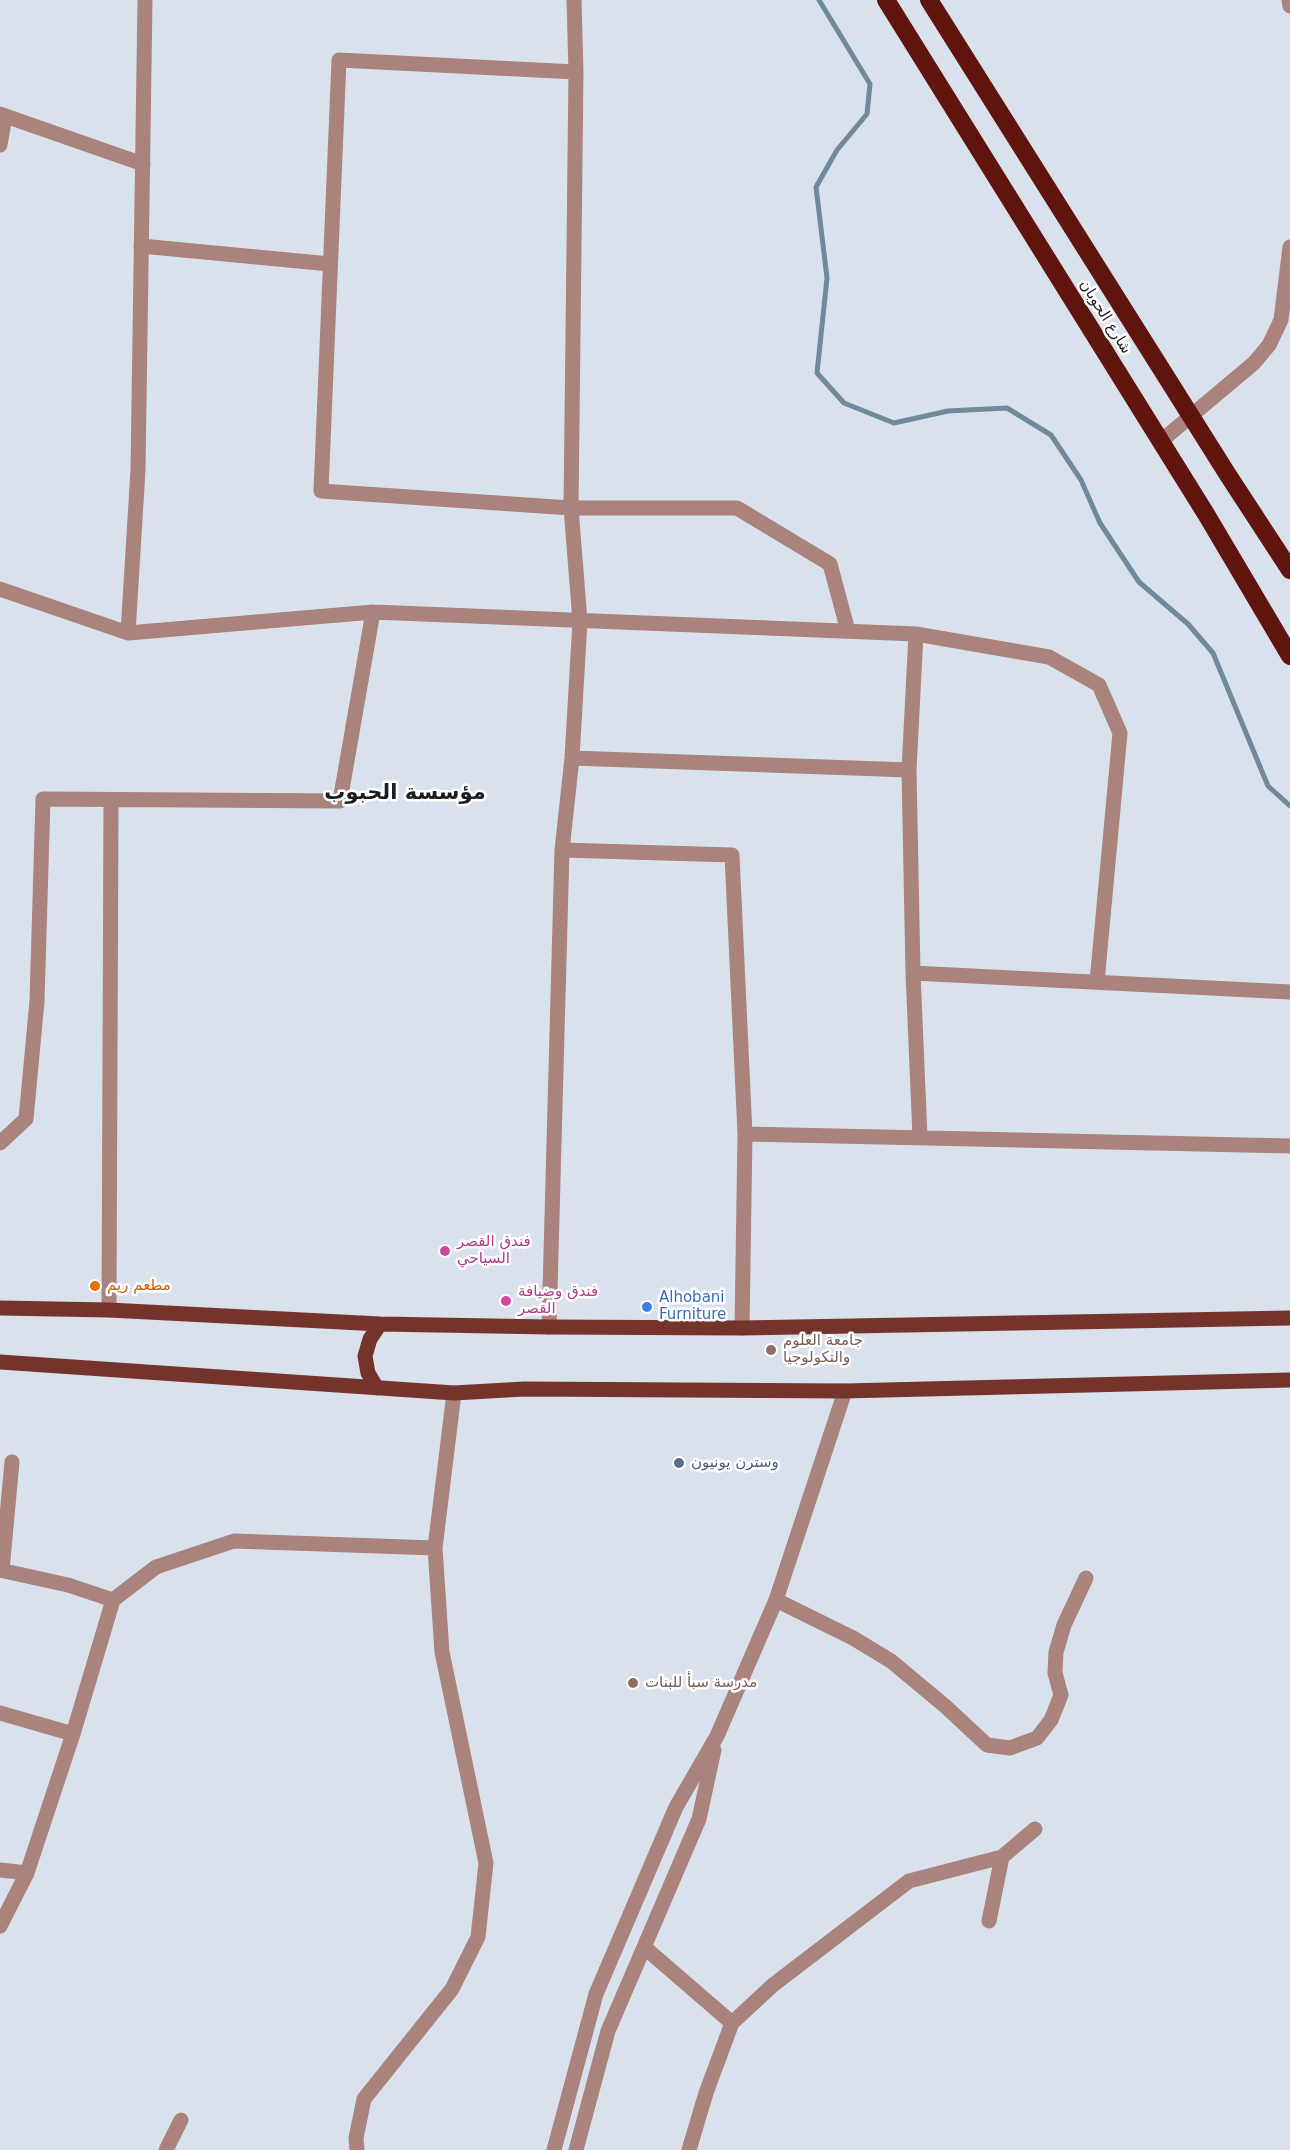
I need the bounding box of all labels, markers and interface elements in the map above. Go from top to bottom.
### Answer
street label: شارع الحوبان [1075,277,1135,357]
district label: مؤسسة الحبوب [324,781,486,807]
place label: فندق القصر السياحي [457,1233,531,1268]
marker: فندق القصر السياحي [438,1244,452,1258]
place label: مطعم ريم [107,1277,171,1295]
marker: مطعم ريم [88,1279,102,1293]
place label: فندق وضيافة القصر [518,1283,598,1318]
place label: Alhobani Furniture [659,1289,726,1324]
marker: فندق وضيافة القصر [499,1294,513,1308]
marker: Alhobani Furniture [640,1300,654,1314]
place label: جامعة العلوم والتكولوجيا [783,1332,863,1367]
marker: جامعة العلوم والتكولوجيا [764,1343,778,1357]
place label: وسترن يونيون [691,1454,779,1472]
marker: وسترن يونيون [672,1456,686,1470]
place label: مدرسة سبأ للبنات [645,1674,757,1692]
marker: مدرسة سبأ للبنات [626,1676,640,1690]

